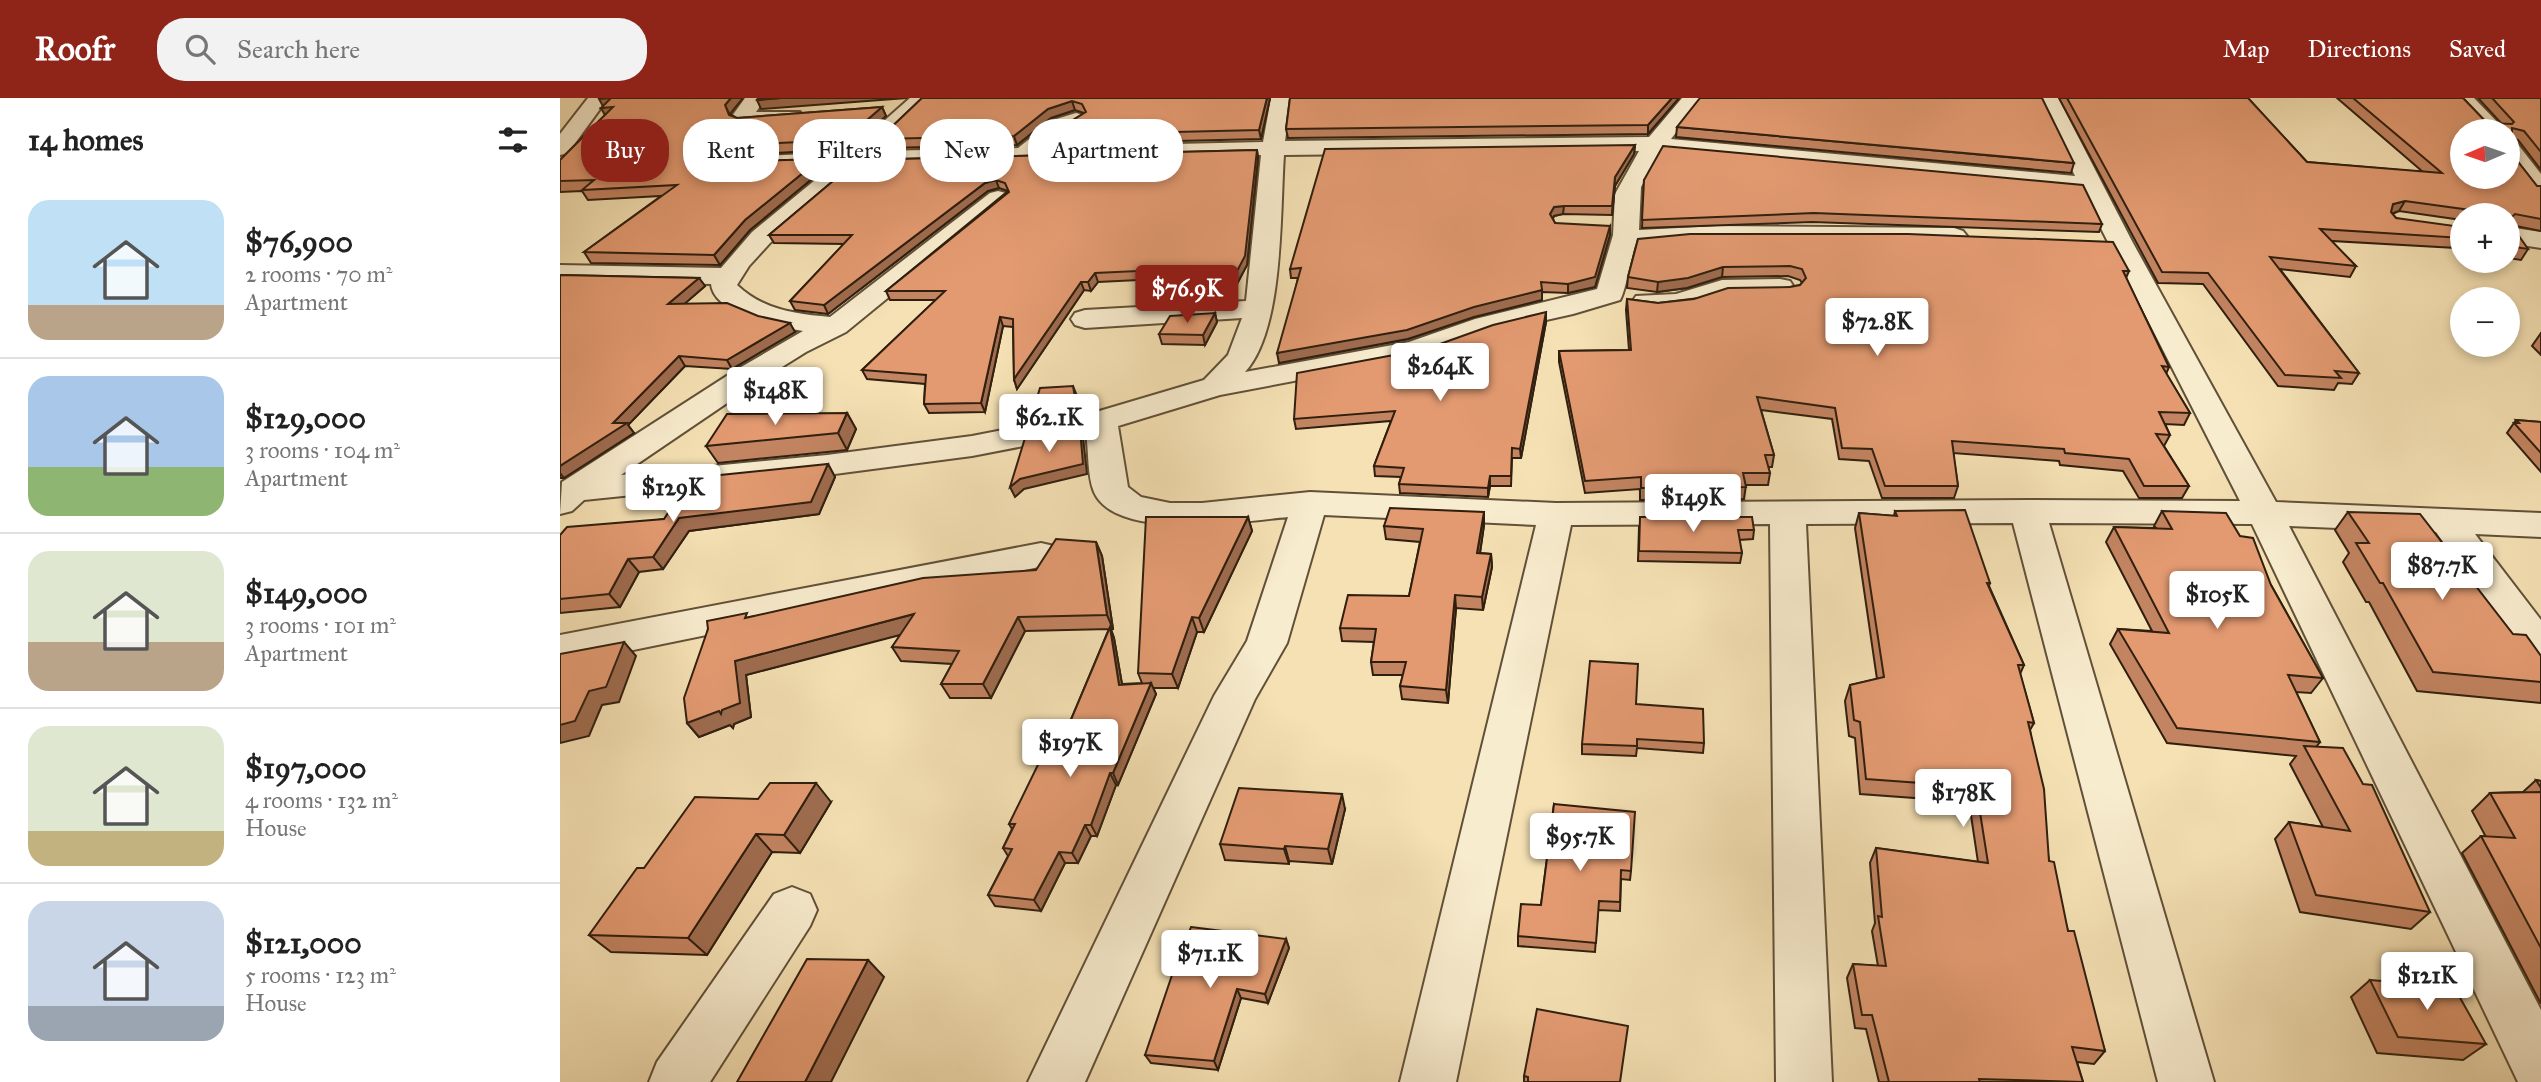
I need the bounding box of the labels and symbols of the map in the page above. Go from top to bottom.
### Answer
north arrow [2450,119,2520,189]
pin: $76.9K [1130,266,1244,325]
pin: $72.8K [1820,299,1934,358]
pin: $264K [1391,344,1489,403]
pin: $148K [726,368,824,427]
pin: $62.1K [992,394,1106,454]
pin: $129K [624,464,722,524]
pin: $149K [1644,474,1742,534]
pin: $87.7K [2385,542,2499,602]
pin: $105K [2168,572,2266,631]
pin: $197K [1021,720,1119,779]
pin: $178K [1914,770,2012,829]
pin: $95.7K [1523,814,1637,873]
pin: $71.1K [1153,930,1267,990]
pin: $121K [2378,953,2476,1012]

